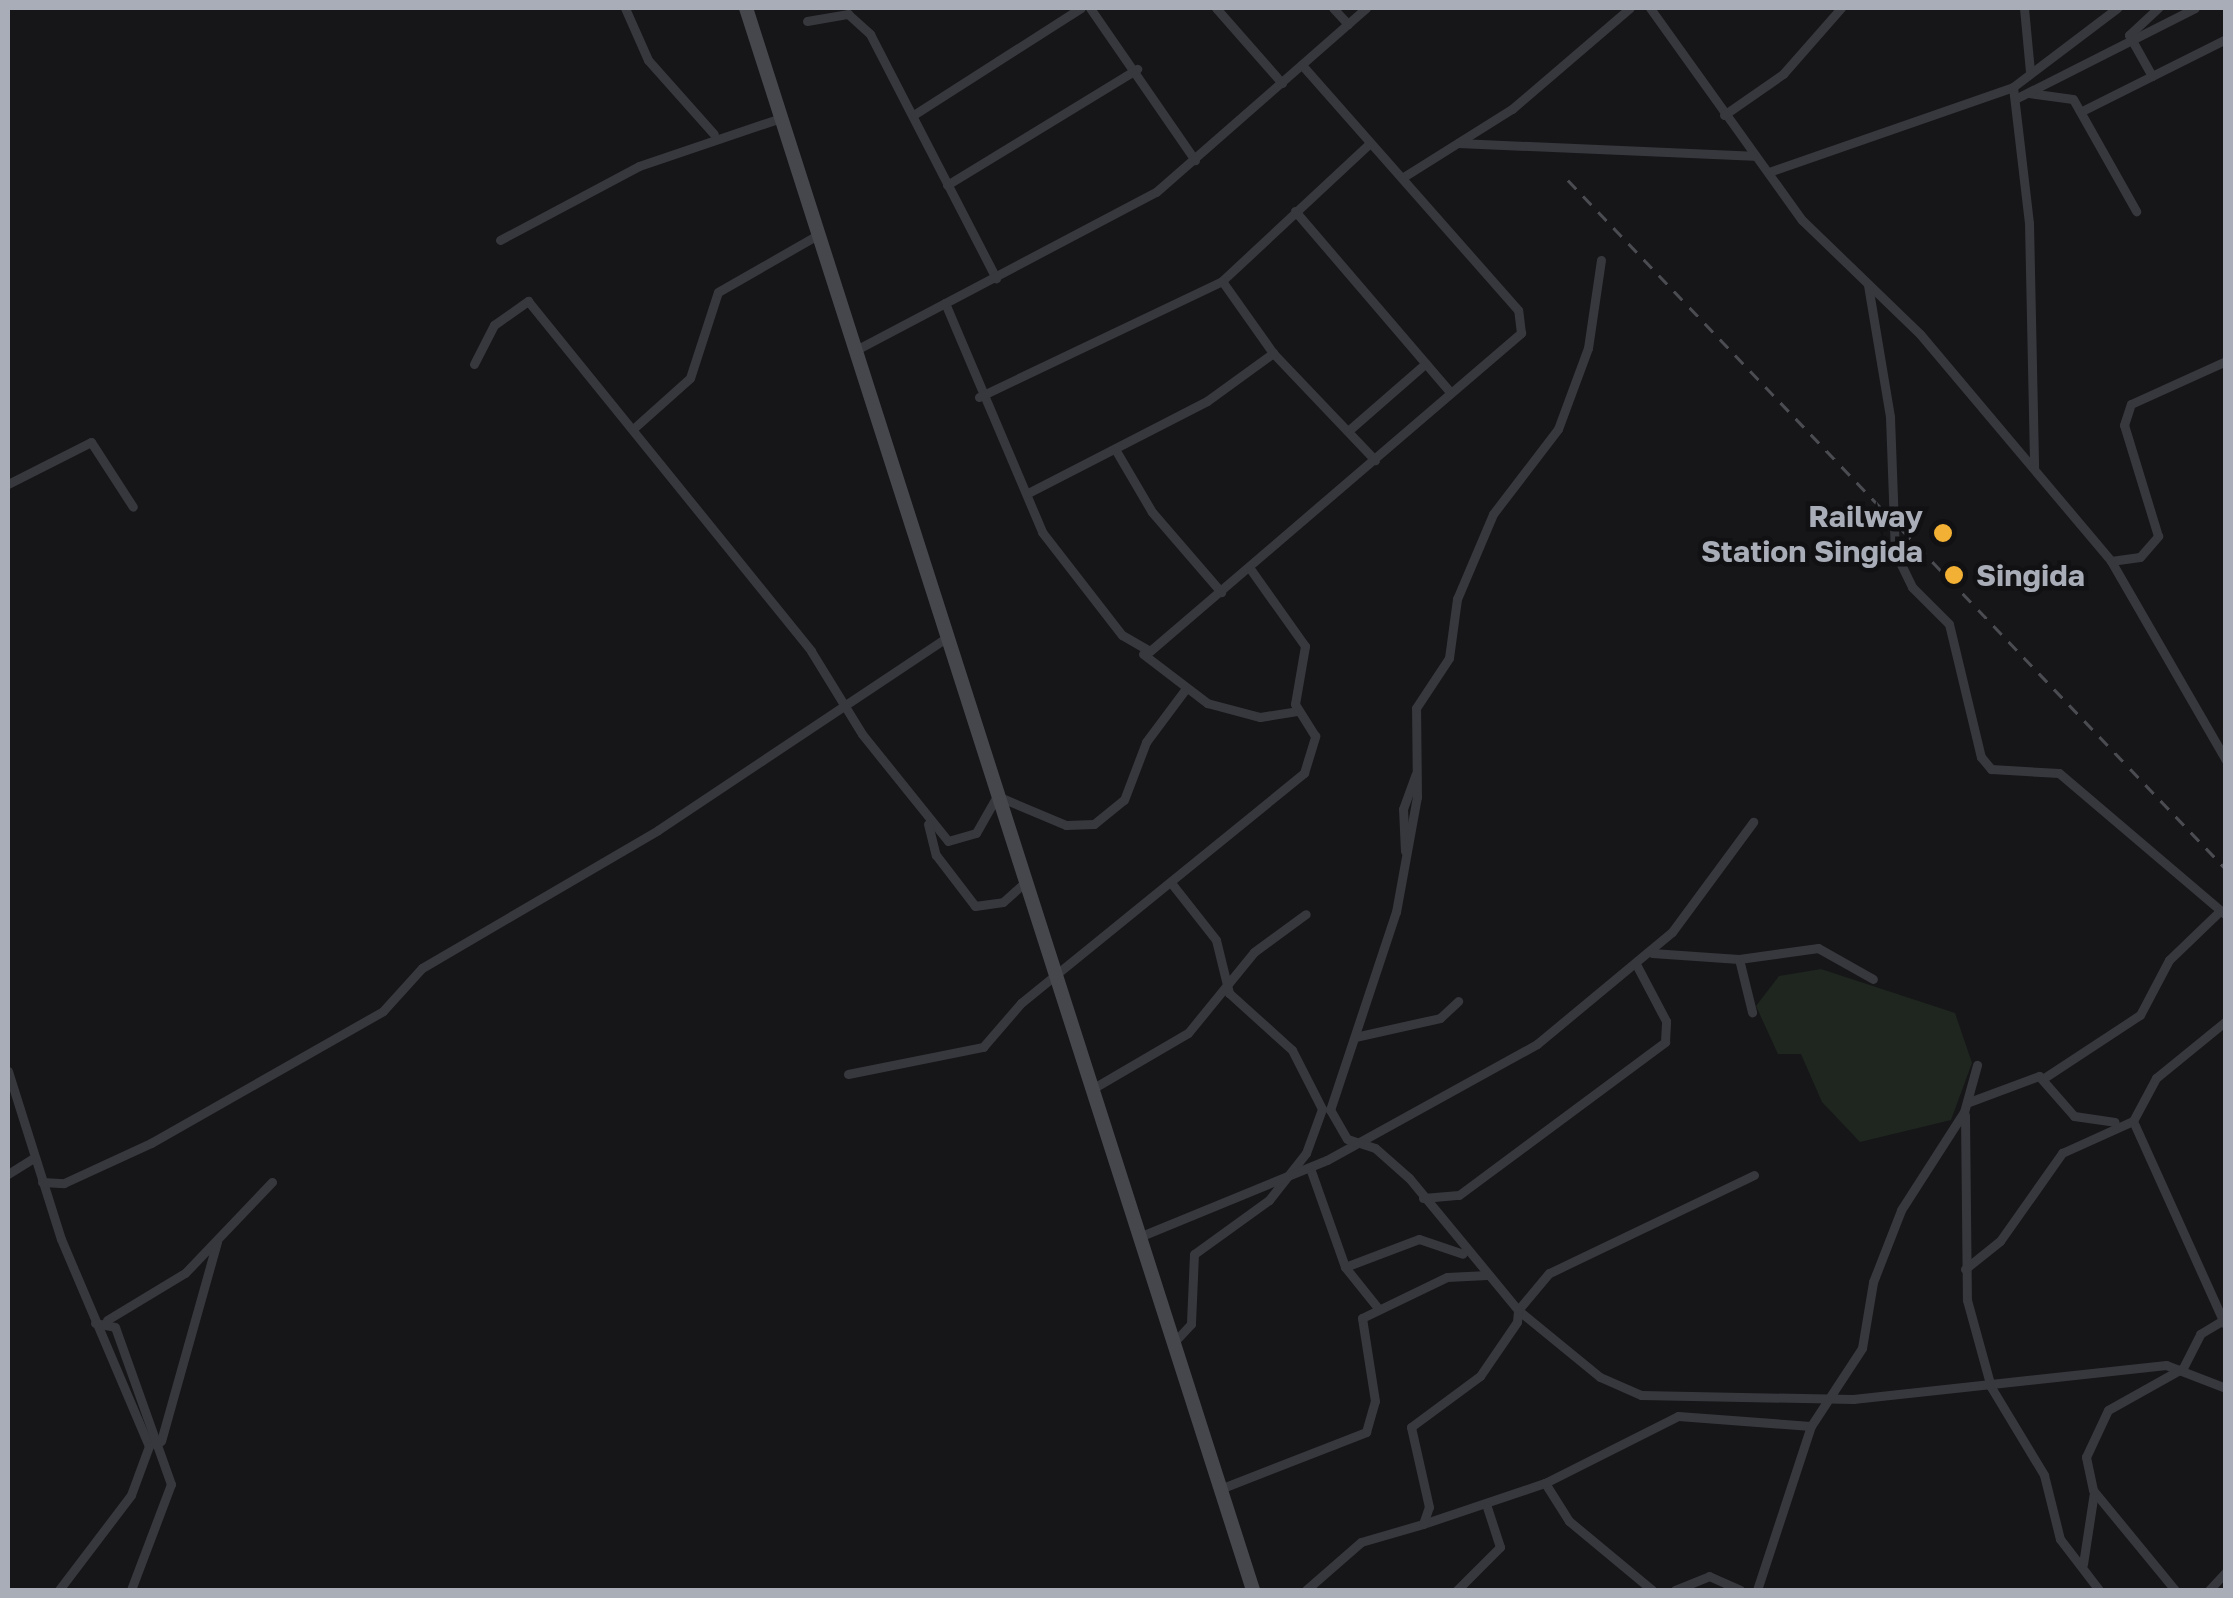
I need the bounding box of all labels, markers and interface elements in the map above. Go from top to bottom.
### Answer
place label: Railway Station Singida [1701,498,1923,568]
marker: Railway Station Singida [1932,522,1954,544]
place label: Singida [1976,557,2085,593]
marker: Singida [1941,562,1967,588]

